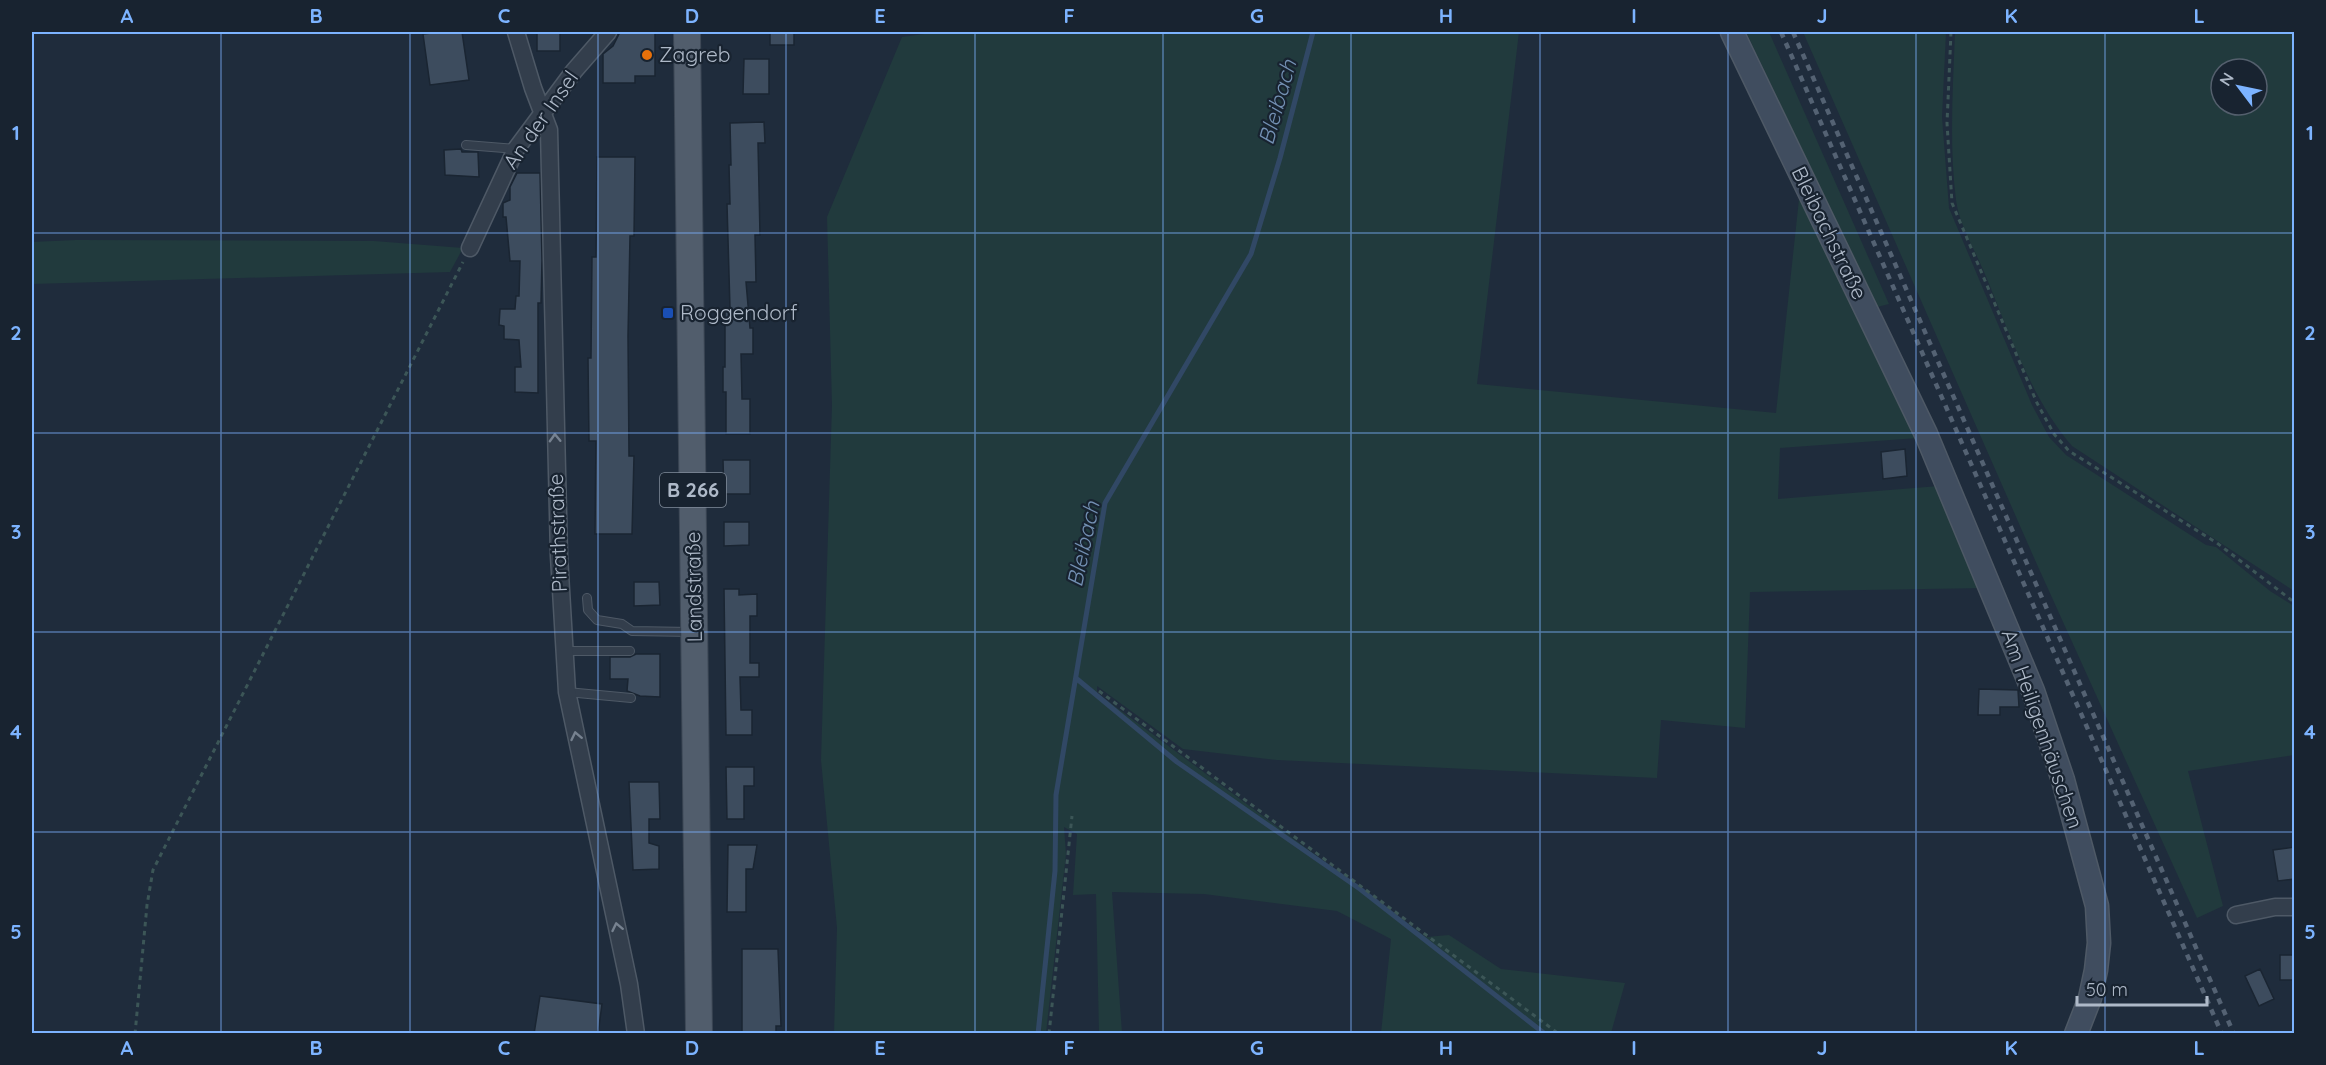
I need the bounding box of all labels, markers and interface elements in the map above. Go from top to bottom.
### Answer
text: A [121,3,134,28]
text: B [309,3,323,28]
text: C [498,3,511,28]
text: D [685,3,699,28]
text: E [874,3,886,28]
text: F [1063,3,1075,28]
text: G [1250,3,1264,28]
text: H [1439,3,1453,28]
text: I [1631,3,1637,28]
text: J [1816,3,1828,28]
text: K [2004,3,2018,28]
text: L [2193,3,2205,28]
place label: Zagreb [659,41,731,67]
marker: Zagreb [640,48,654,62]
water label: Bleibach [1252,56,1303,148]
north arrow [2209,57,2269,117]
street label: An der Insel [497,65,583,173]
text: N [2215,69,2238,89]
text: 1 [12,120,20,145]
text: 1 [2306,120,2314,145]
street label: Bleibachstraße [1786,162,1873,303]
place label: Roggendorf [680,299,798,325]
marker: Roggendorf [661,306,675,320]
text: 2 [10,320,22,345]
text: 2 [2304,320,2316,345]
one-way arrow [549,433,562,442]
street label: Pirathstraße [542,473,572,593]
road number: B 266 [660,473,726,507]
water label: Bleibach [1060,498,1106,589]
text: 3 [11,519,21,544]
text: 3 [2305,519,2315,544]
street label: Landstraße [679,531,707,643]
street label: Am Heiligenhäuschen [1997,626,2089,832]
text: 4 [10,719,22,744]
text: 4 [2304,719,2316,744]
one-way arrow [570,732,583,742]
text: 5 [10,919,22,944]
text: 5 [2304,919,2316,944]
one-way arrow [611,922,624,932]
scale bar [2077,969,2208,1007]
text: 50 m [2086,978,2128,1001]
text: A [121,1035,134,1060]
text: B [309,1035,323,1060]
text: C [498,1035,511,1060]
text: D [685,1035,699,1060]
text: E [874,1035,886,1060]
text: F [1063,1035,1075,1060]
text: G [1250,1035,1264,1060]
text: H [1439,1035,1453,1060]
text: I [1631,1035,1637,1060]
text: J [1816,1035,1828,1060]
text: K [2004,1035,2018,1060]
text: L [2193,1035,2205,1060]

